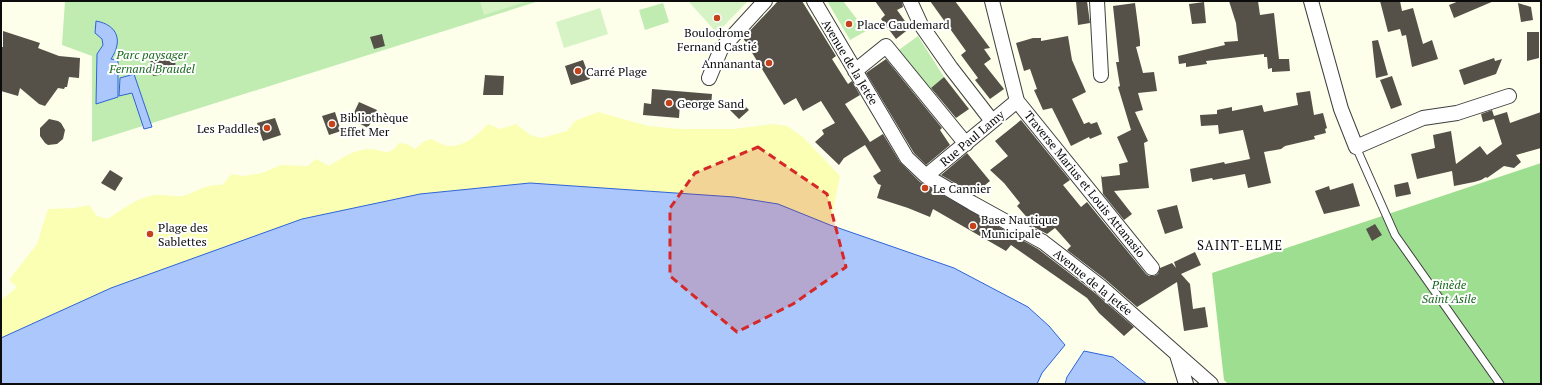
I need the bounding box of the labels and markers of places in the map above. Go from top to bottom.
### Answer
marker: Boulodrome Fernand Castié [712,13,722,23]
place label: Place Gaudemard [857,17,950,32]
marker: Place Gaudemard [844,19,854,29]
place label: Boulodrome Fernand Castié [677,25,757,54]
place label: Annananta [702,56,761,71]
marker: Annananta [764,58,774,68]
place label: Carré Plage [586,64,647,79]
marker: Carré Plage [573,66,583,76]
place label: George Sand [677,96,744,111]
marker: George Sand [664,98,674,108]
place label: Bibliothèque Effet Mer [340,110,408,139]
marker: Bibliothèque Effet Mer [327,119,337,129]
place label: Les Paddles [197,121,259,136]
marker: Les Paddles [262,123,272,133]
place label: Le Cannier [933,181,991,196]
marker: Le Cannier [920,183,930,193]
place label: Base Nautique Municipale [981,212,1058,241]
place label: Plage des Sablettes [158,220,208,249]
marker: Base Nautique Municipale [968,221,978,231]
marker: Plage des Sablettes [145,229,155,239]

